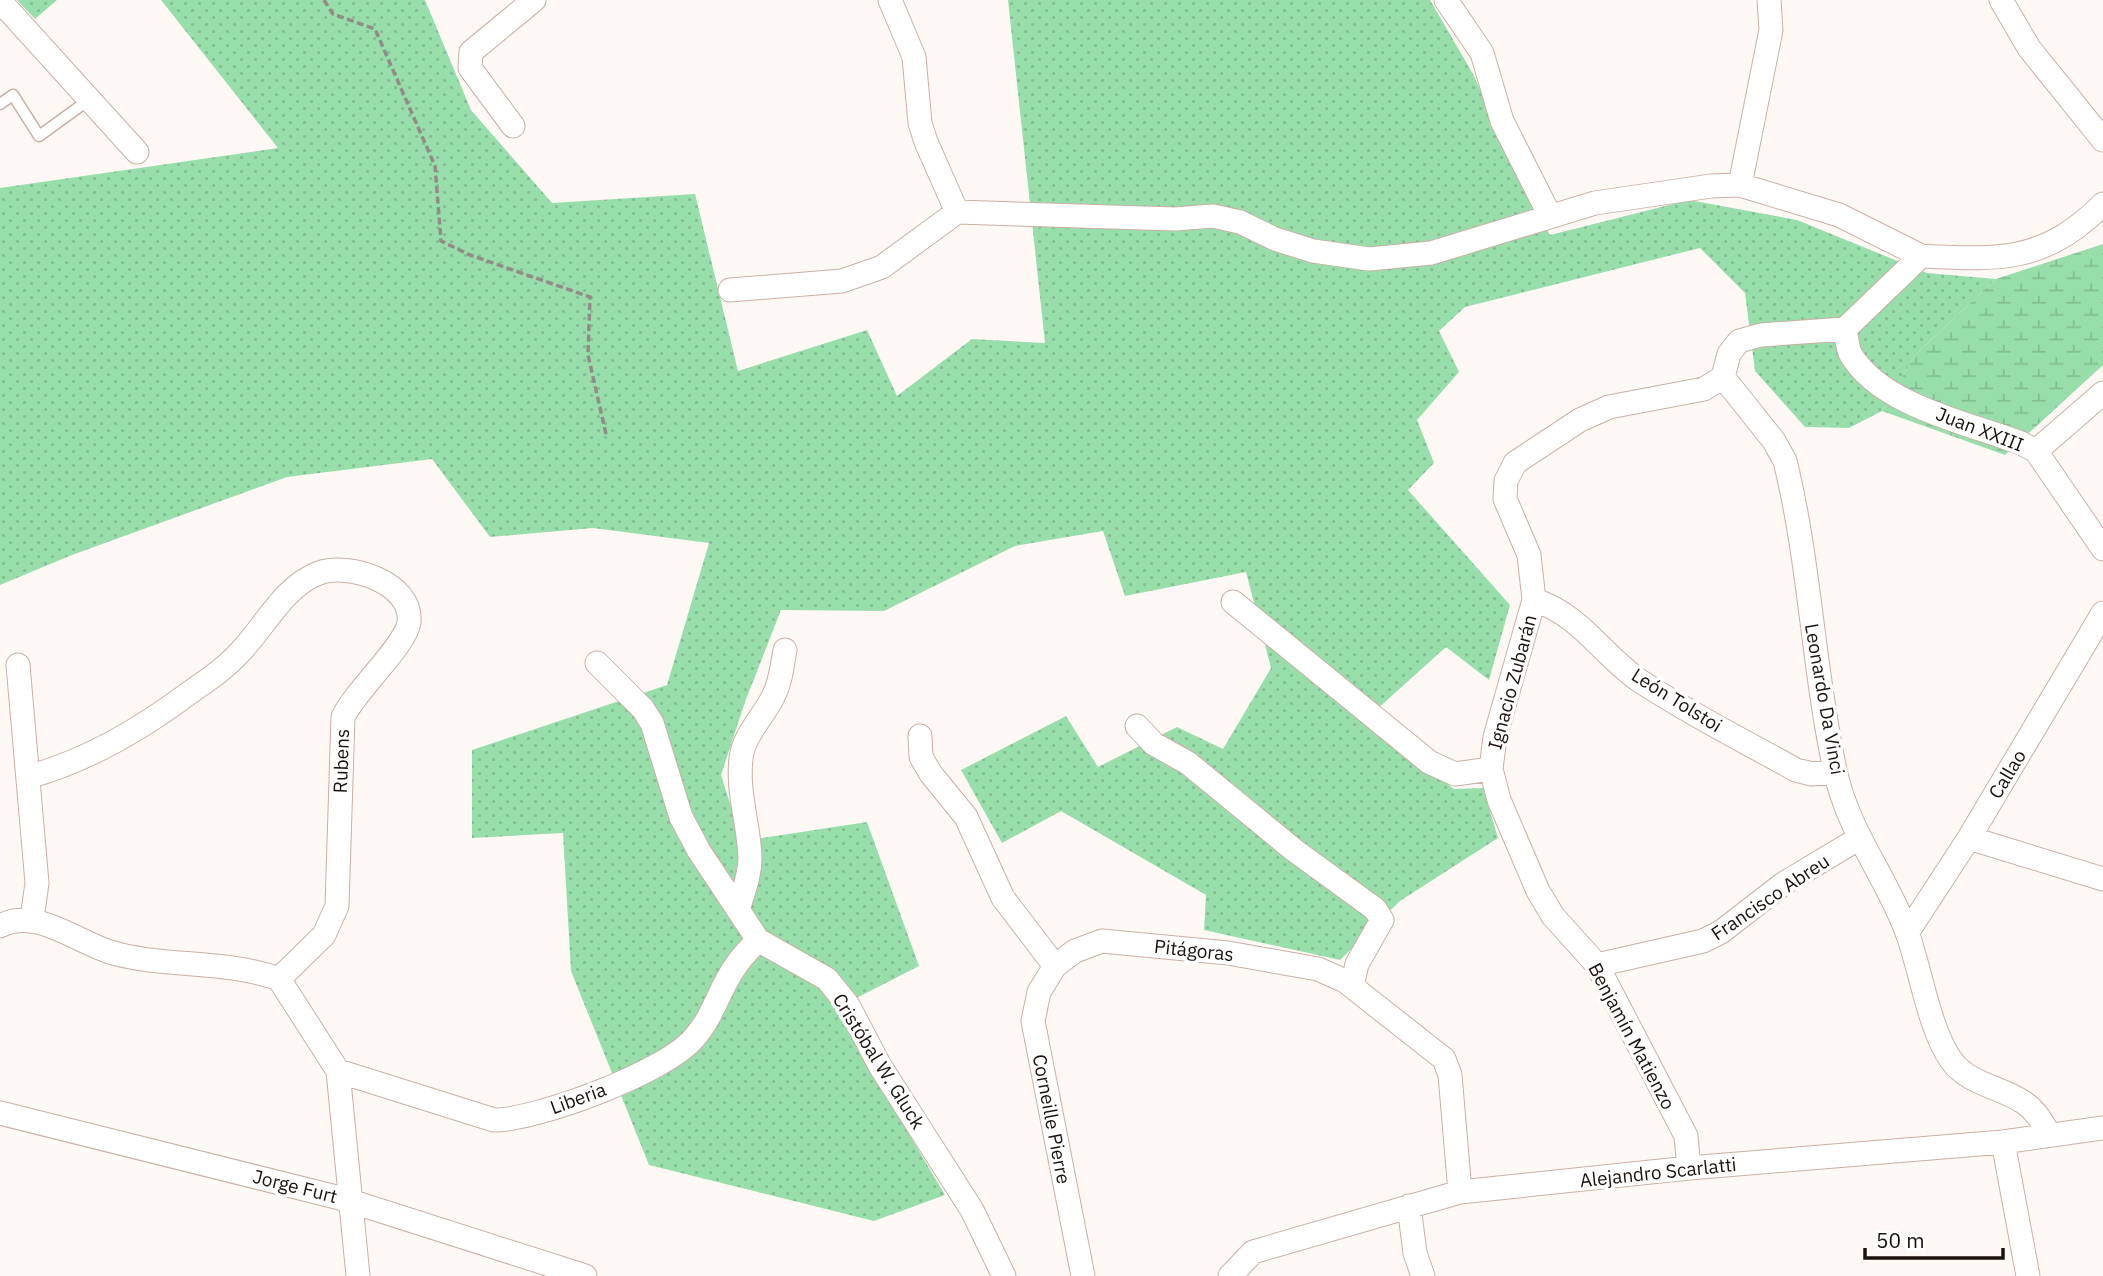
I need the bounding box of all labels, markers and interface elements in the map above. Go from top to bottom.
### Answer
street label: Juan XXIII [1933,401,2027,457]
street label: Ignacio Zubarán [1482,612,1542,752]
street label: Leonardo Da Vinci [1800,622,1850,776]
street label: León Tolstoi [1627,663,1727,737]
street label: Rubens [328,728,354,794]
street label: Callao [1983,745,2031,803]
street label: Francisco Abreu [1706,849,1834,945]
street label: Pitágoras [1153,934,1235,966]
street label: Benjamín Matienzo [1583,959,1681,1113]
street label: Cristóbal W. Gluck [828,989,930,1133]
street label: Corneille Pierre [1028,1052,1076,1186]
street label: Liberia [547,1077,609,1119]
street label: Alejandro Scarlatti [1578,1152,1738,1192]
street label: Jorge Furt [250,1164,340,1208]
scale bar [1865,1216,2003,1260]
text: 50 m [1876,1226,1925,1254]

